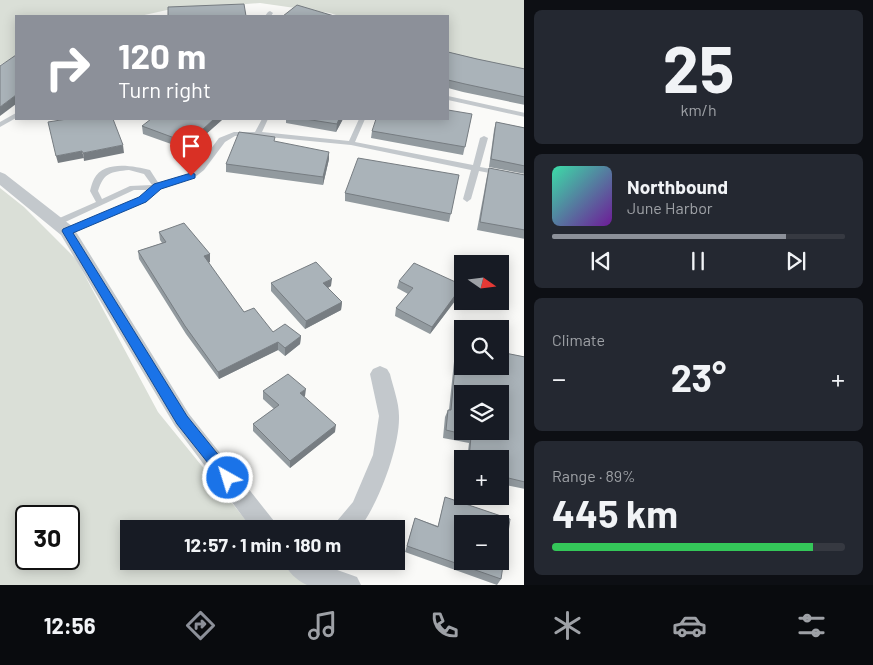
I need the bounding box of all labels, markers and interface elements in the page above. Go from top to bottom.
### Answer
text: 25 [663,28,734,106]
text: 120 m [118,34,206,76]
icon: right [35,35,100,100]
text: Turn right [118,76,211,102]
text: km/h [680,100,717,119]
pin [170,125,212,176]
icon: arrive [177,132,205,160]
text: Northbound [627,175,728,198]
text: June Harbor [627,198,713,217]
icon: previous [587,247,615,275]
icon: pause [684,247,712,275]
icon: next [782,247,810,275]
north arrow [454,255,509,310]
map controls [454,255,509,570]
button: search [454,320,509,375]
text: Climate [552,330,605,349]
text: 23° [671,354,726,400]
text: − [552,361,566,395]
text: + [831,361,845,395]
button: layers [454,385,509,440]
button: + [454,450,509,505]
position arrow [201,451,253,503]
text: Range · 89% [552,466,636,485]
text: 445 km [552,490,678,536]
speed limit sign: 30 [15,505,80,570]
button: − [454,515,509,570]
text: 12:57 · 1 min · 180 m [184,533,341,556]
icon: directions [183,608,218,643]
icon: music [305,608,340,643]
icon: phone [427,608,462,643]
icon: climate [550,608,585,643]
icon: car [672,608,707,643]
icon: filters [794,608,829,643]
text: 12:56 [44,612,95,638]

